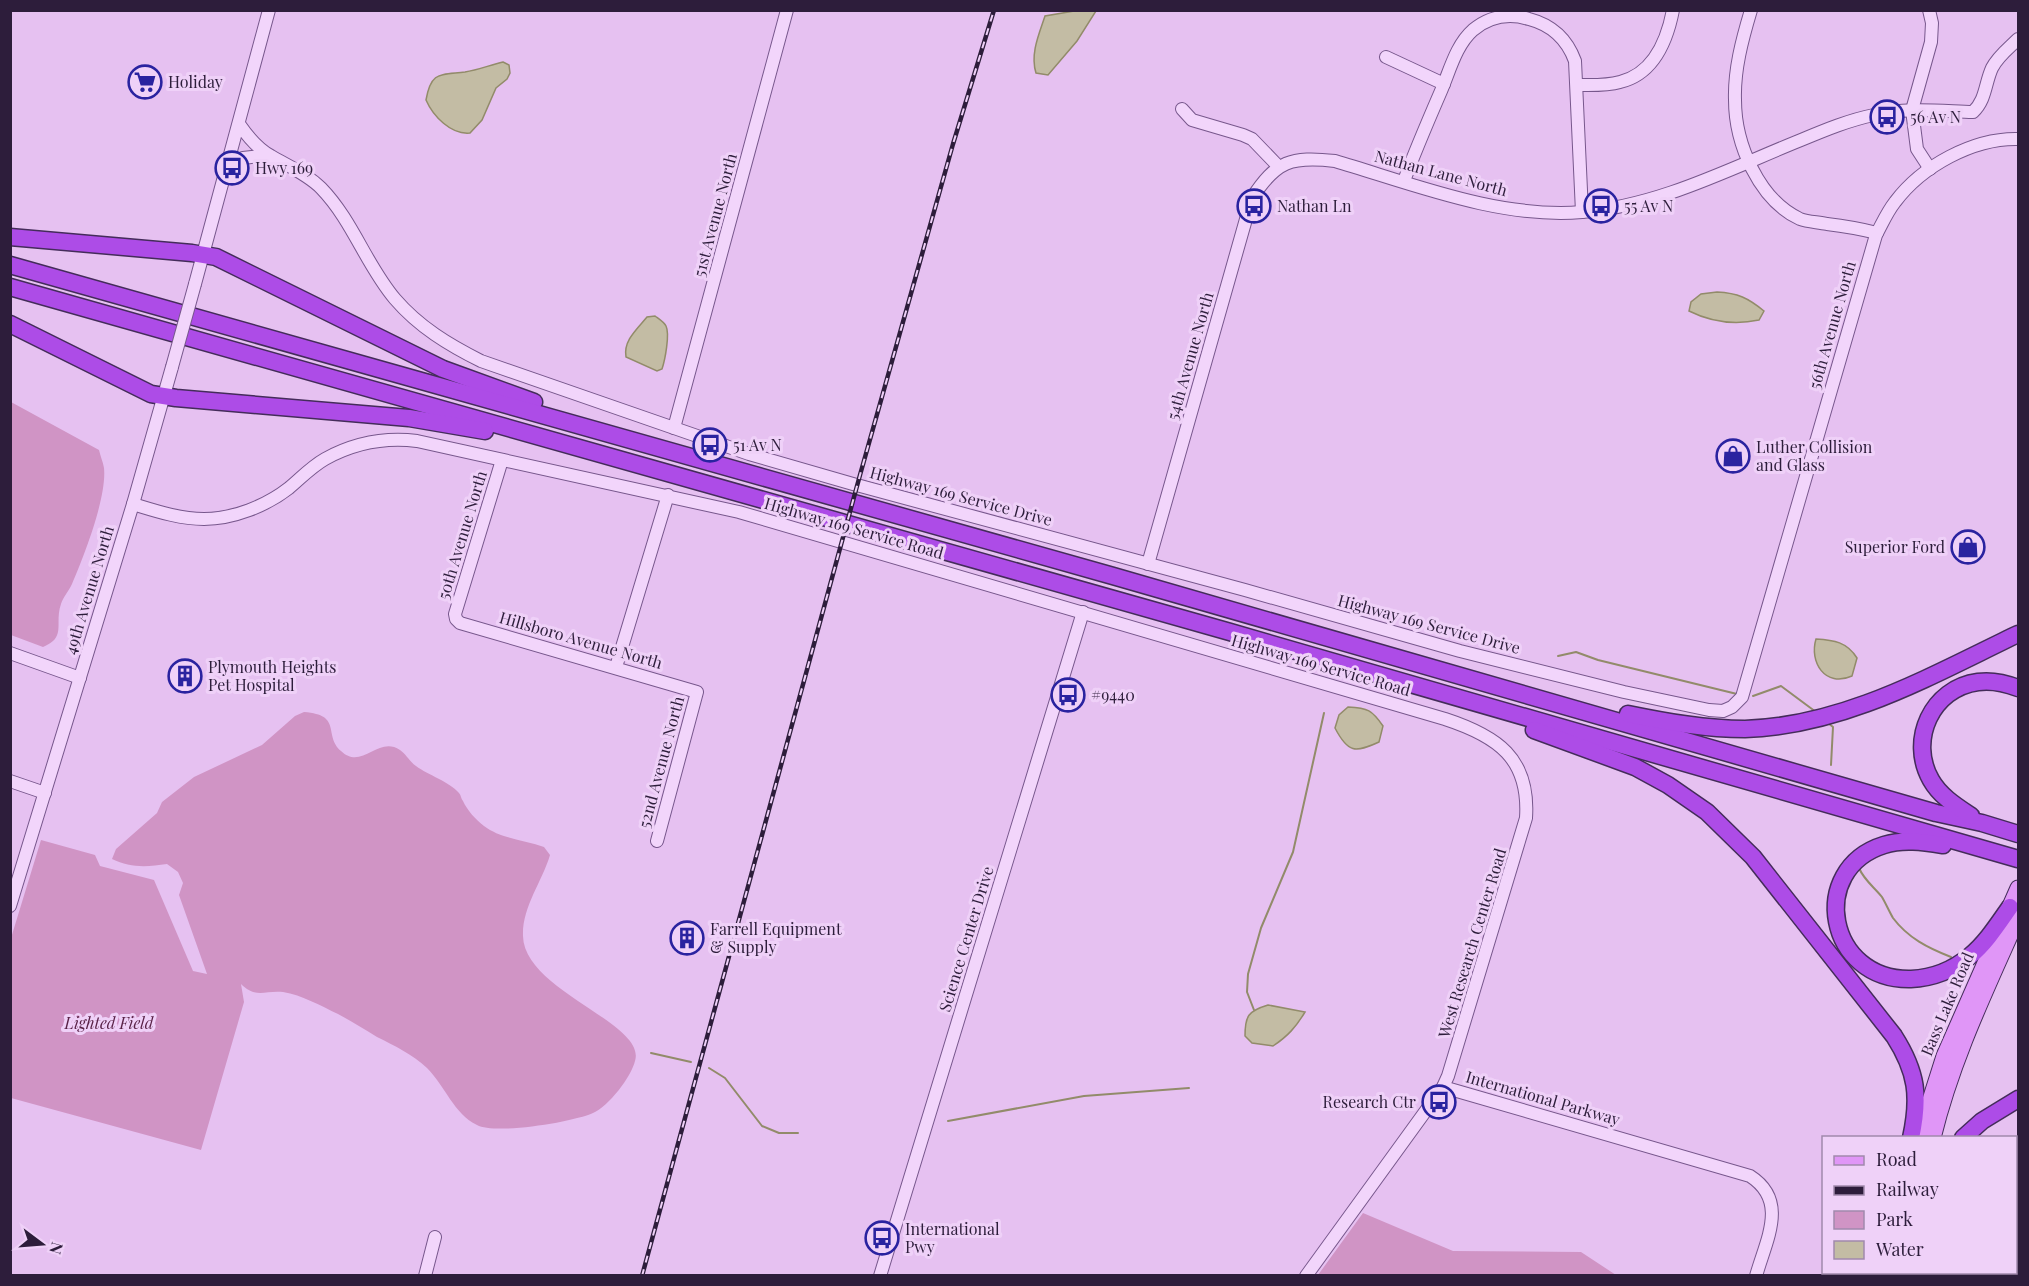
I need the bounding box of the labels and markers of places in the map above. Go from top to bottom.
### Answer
supermarket icon: Holiday [127,64,163,100]
place label: Holiday [168,71,223,92]
bus stop icon: 56 Av N [1869,99,1905,135]
place label: 56 Av N [1910,106,1961,127]
bus stop icon: Hwy 169 [214,150,250,186]
place label: Hwy 169 [255,157,313,178]
bus stop icon: Nathan Ln [1236,188,1272,224]
bus stop icon: 55 Av N [1583,188,1619,224]
place label: Nathan Ln [1277,195,1352,216]
place label: 55 Av N [1624,195,1673,216]
bus stop icon: 51 Av N [692,427,728,463]
place label: 51 Av N [733,434,782,455]
place label: Luther Collision and Glass [1756,436,1873,475]
shop icon: Luther Collision and Glass [1715,438,1751,474]
shop icon: Superior Ford [1950,529,1986,565]
place label: Superior Ford [1845,536,1945,557]
place label: Plymouth Heights Pet Hospital [208,656,336,695]
building icon: Plymouth Heights Pet Hospital [167,658,203,694]
bus stop icon: #9440 [1050,677,1086,713]
place label: #9440 [1091,684,1135,705]
place label: Farrell Equipment & Supply [710,918,842,957]
building icon: Farrell Equipment & Supply [669,920,705,956]
bus stop icon: Research Ctr [1421,1084,1457,1120]
place label: Research Ctr [1323,1091,1416,1112]
place label: International Pwy [905,1218,1000,1257]
bus stop icon: International Pwy [864,1220,900,1256]

